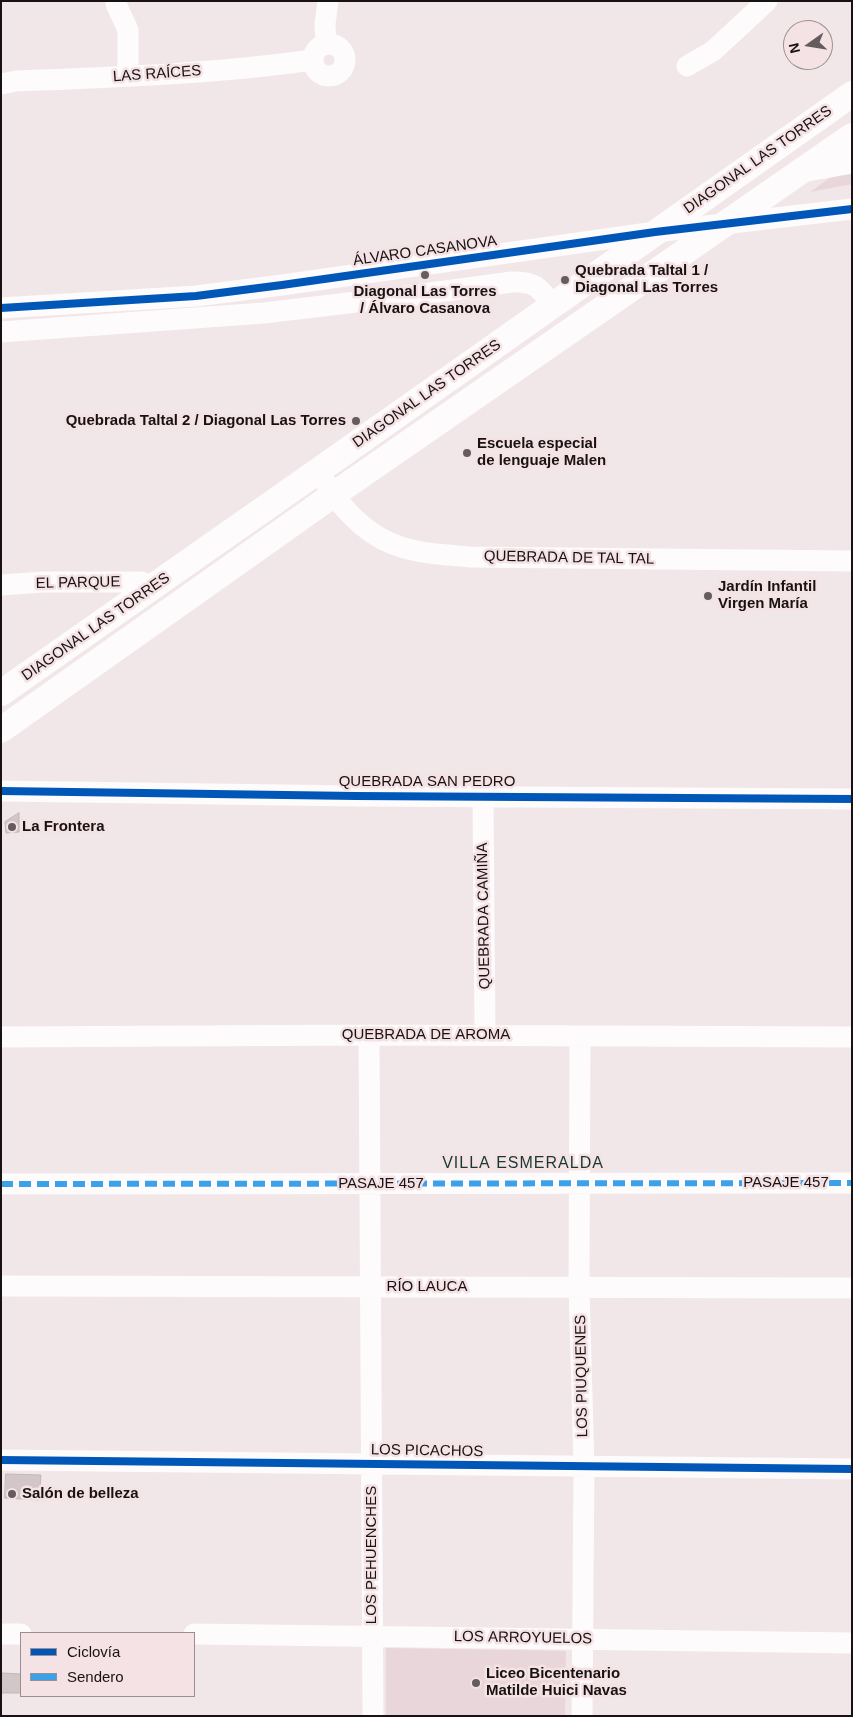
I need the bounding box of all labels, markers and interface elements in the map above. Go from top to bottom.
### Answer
north arrow [783,20,833,70]
text: N [785,41,803,55]
street label: LAS RAÍCES [112,62,202,86]
street label: DIAGONAL LAS TORRES [681,102,835,218]
street label: ÁLVARO CASANOVA [352,232,498,270]
place label: Quebrada Taltal 1 / Diagonal Las Torres [575,262,718,297]
marker: Diagonal Las Torres / Álvaro Casanova [419,269,431,281]
marker: Quebrada Taltal 1 / Diagonal Las Torres [559,274,571,286]
place label: Diagonal Las Torres / Álvaro Casanova [353,283,497,318]
street label: DIAGONAL LAS TORRES [350,336,504,452]
place label: Quebrada Taltal 2 / Diagonal Las Torres [66,412,346,430]
marker: Quebrada Taltal 2 / Diagonal Las Torres [350,415,362,427]
place label: Escuela especial de lenguaje Malen [477,435,606,470]
marker: Escuela especial de lenguaje Malen [461,447,473,459]
street label: QUEBRADA DE TAL TAL [484,548,654,568]
street label: DIAGONAL LAS TORRES [19,569,173,685]
street label: EL PARQUE [35,573,121,593]
place label: Jardín Infantil Virgen María [718,578,816,613]
marker: Jardín Infantil Virgen María [702,590,714,602]
street label: QUEBRADA SAN PEDRO [339,773,515,791]
place label: La Frontera [22,818,105,836]
marker: La Frontera [6,821,18,833]
street label: QUEBRADA CAMIÑA [474,843,494,989]
street label: QUEBRADA DE AROMA [342,1026,510,1044]
district label: VILLA ESMERALDA [440,1154,606,1174]
street label: PASAJE 457 [743,1174,829,1192]
street label: PASAJE 457 [338,1175,424,1193]
street label: RÍO LAUCA [387,1278,467,1296]
street label: LOS PIUQUENES [572,1315,592,1437]
street label: LOS PICACHOS [371,1441,483,1461]
place label: Salón de belleza [22,1485,139,1503]
street label: LOS PEHUENCHES [363,1486,381,1624]
marker: Salón de belleza [6,1488,18,1500]
street label: LOS ARROYUELOS [454,1628,592,1648]
legend [20,1632,195,1697]
text: Ciclovía [67,1643,120,1660]
place label: Liceo Bicentenario Matilde Huici Navas [486,1665,627,1700]
text: Sendero [67,1668,124,1685]
marker: Liceo Bicentenario Matilde Huici Navas [470,1677,482,1689]

